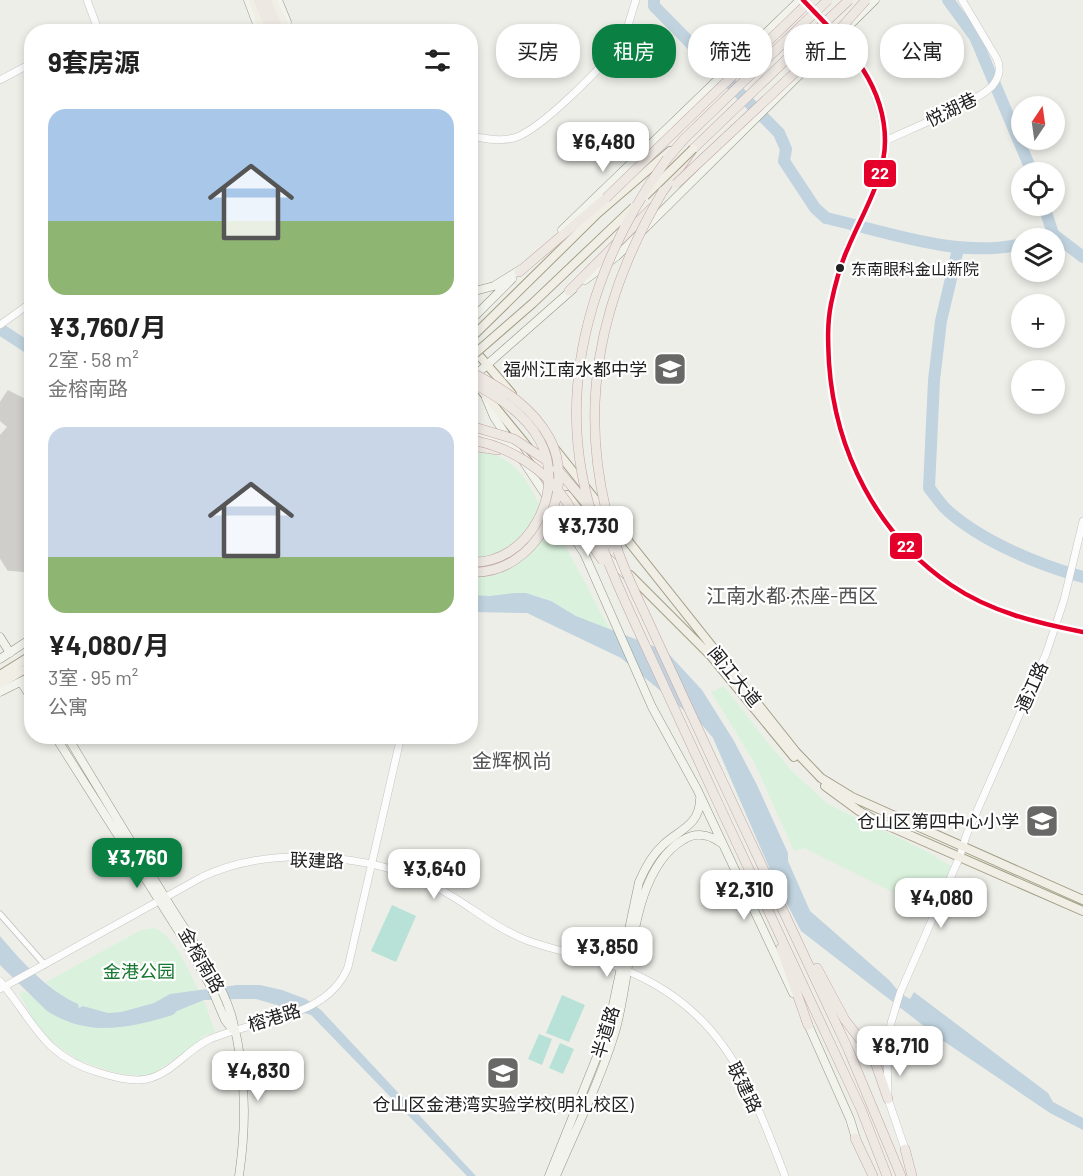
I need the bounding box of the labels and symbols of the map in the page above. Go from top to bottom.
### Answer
street label: 悦湖巷 [922,87,980,131]
north arrow [1011,96,1065,150]
pin: ¥6,480 [554,122,652,173]
line badge: 22 [863,159,897,188]
text: 22 [871,163,889,182]
place label: 东南眼科金山新院 [851,259,979,278]
marker: 东南眼科金山新院 [834,262,846,274]
school or university icon: 福州江南水都中学 [652,351,688,387]
place label: 福州江南水都中学 [503,358,647,380]
pin: ¥3,730 [539,506,637,557]
line badge: 22 [889,532,923,560]
text: 22 [897,536,915,555]
district label: 江南水都·杰座-西区 [706,583,878,607]
street label: 闽江大道 [704,641,766,711]
street label: 通江路 [1010,658,1052,716]
district label: 金辉枫尚 [472,748,552,772]
school or university icon: 仓山区第四中心小学 [1024,803,1060,839]
place label: 仓山区第四中心小学 [857,810,1019,832]
pin: ¥3,760 [88,838,186,889]
street label: 联建路 [290,848,344,872]
pin: ¥3,640 [385,849,483,900]
pin: ¥2,310 [695,870,793,921]
pin: ¥4,080 [892,878,990,929]
street label: 金榕南路 [174,923,230,997]
pin: ¥3,850 [558,927,656,978]
park label: 金港公园 [103,960,175,982]
street label: 榕港路 [245,999,303,1035]
street label: 半道路 [587,1003,623,1061]
pin: ¥8,710 [851,1026,949,1077]
pin: ¥4,830 [209,1051,307,1102]
school or university icon: 仓山区金港湾实验学校(明礼校区) [485,1055,521,1091]
street label: 联建路 [723,1058,767,1116]
place label: 仓山区金港湾实验学校(明礼校区) [372,1093,634,1115]

